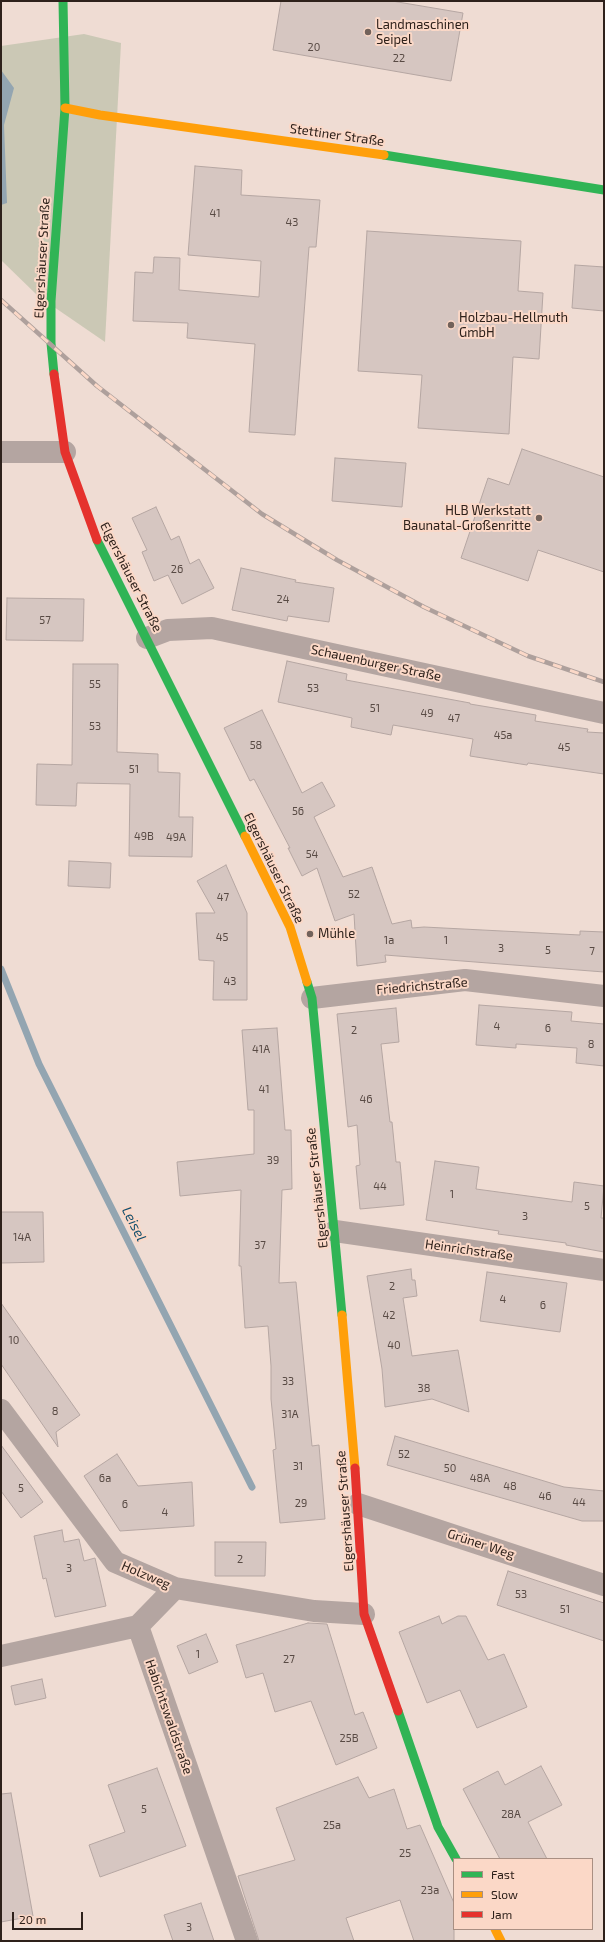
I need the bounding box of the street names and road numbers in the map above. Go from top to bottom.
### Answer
street label: Stettiner Straße [289,121,385,149]
street label: Elgershäuser Straße [31,197,53,319]
street label: Elgershäuser Straße [97,519,165,635]
street label: Schauenburger Straße [309,642,443,684]
street label: Elgershäuser Straße [240,810,308,926]
street label: Friedrichstraße [376,974,468,998]
street label: Elgershäuser Straße [303,1127,331,1249]
street label: Heinrichstraße [424,1236,514,1264]
street label: Elgershäuser Straße [333,1450,357,1572]
street label: Grüner Weg [445,1526,517,1562]
street label: Holzweg [119,1558,173,1592]
street label: Habichtswaldstraße [142,1657,196,1777]

